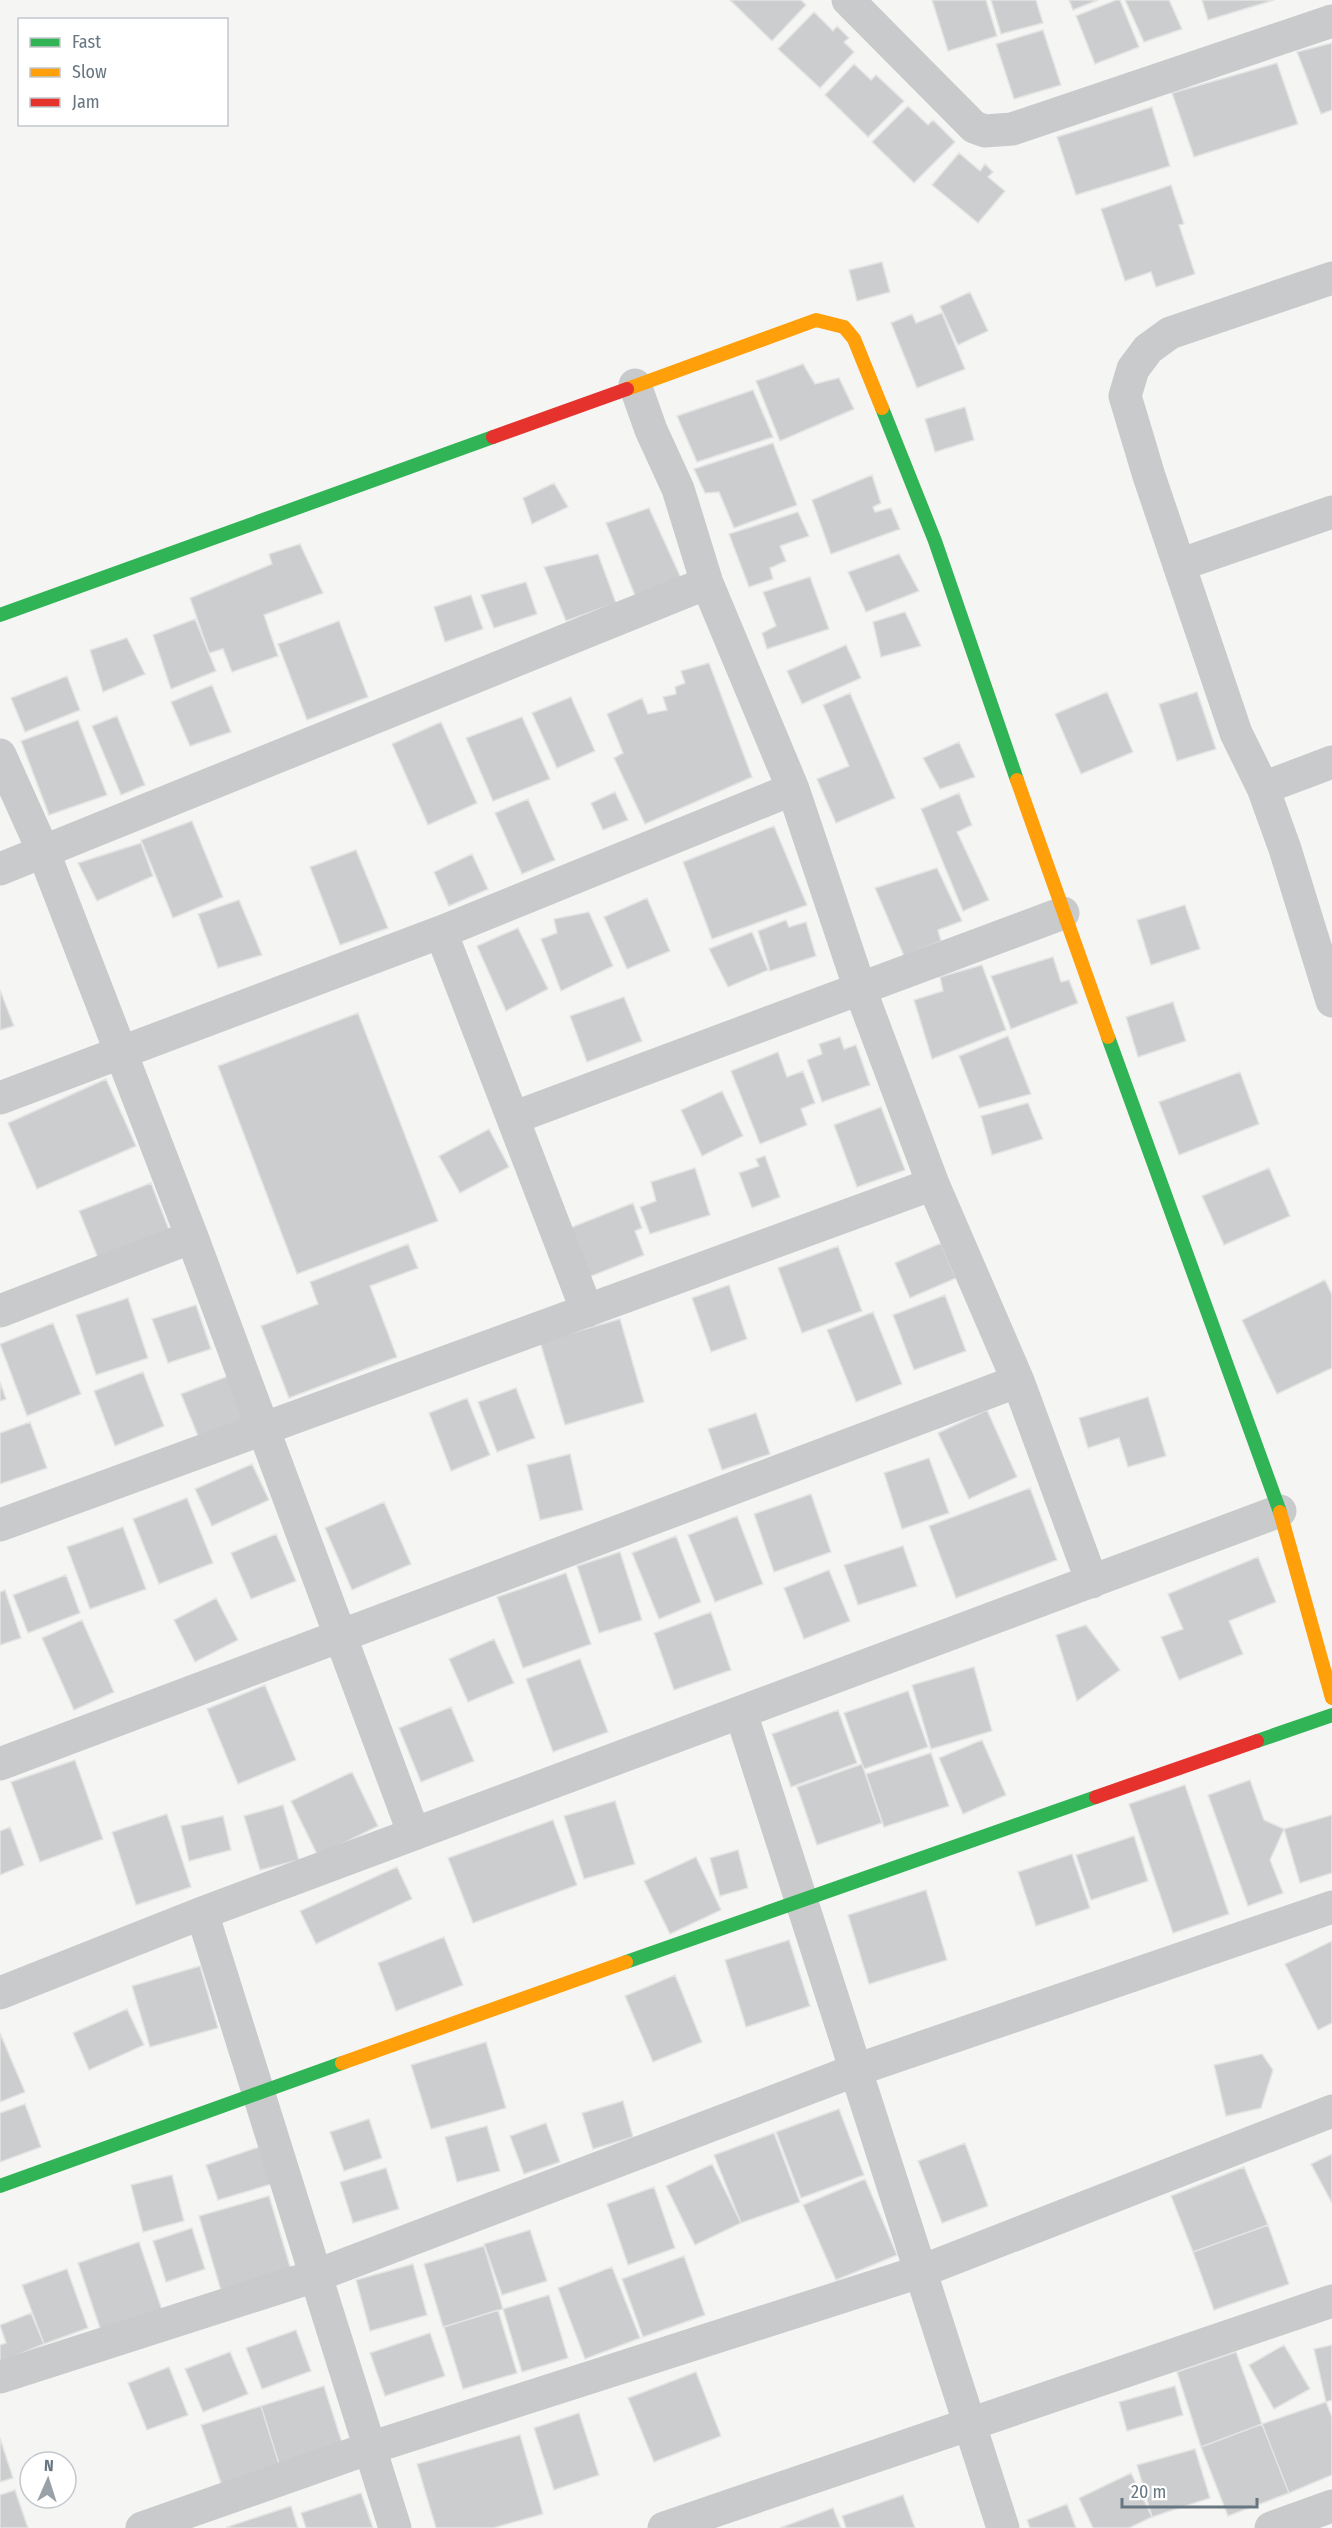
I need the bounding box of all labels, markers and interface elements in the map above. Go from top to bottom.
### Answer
legend [18,18,228,126]
text: Fast [72,31,101,53]
text: Slow [72,61,107,83]
text: Jam [72,91,100,113]
north arrow [18,2450,78,2510]
text: N [43,2456,54,2475]
scale bar [1122,2471,1257,2509]
text: 20 m [1131,2481,1166,2503]

